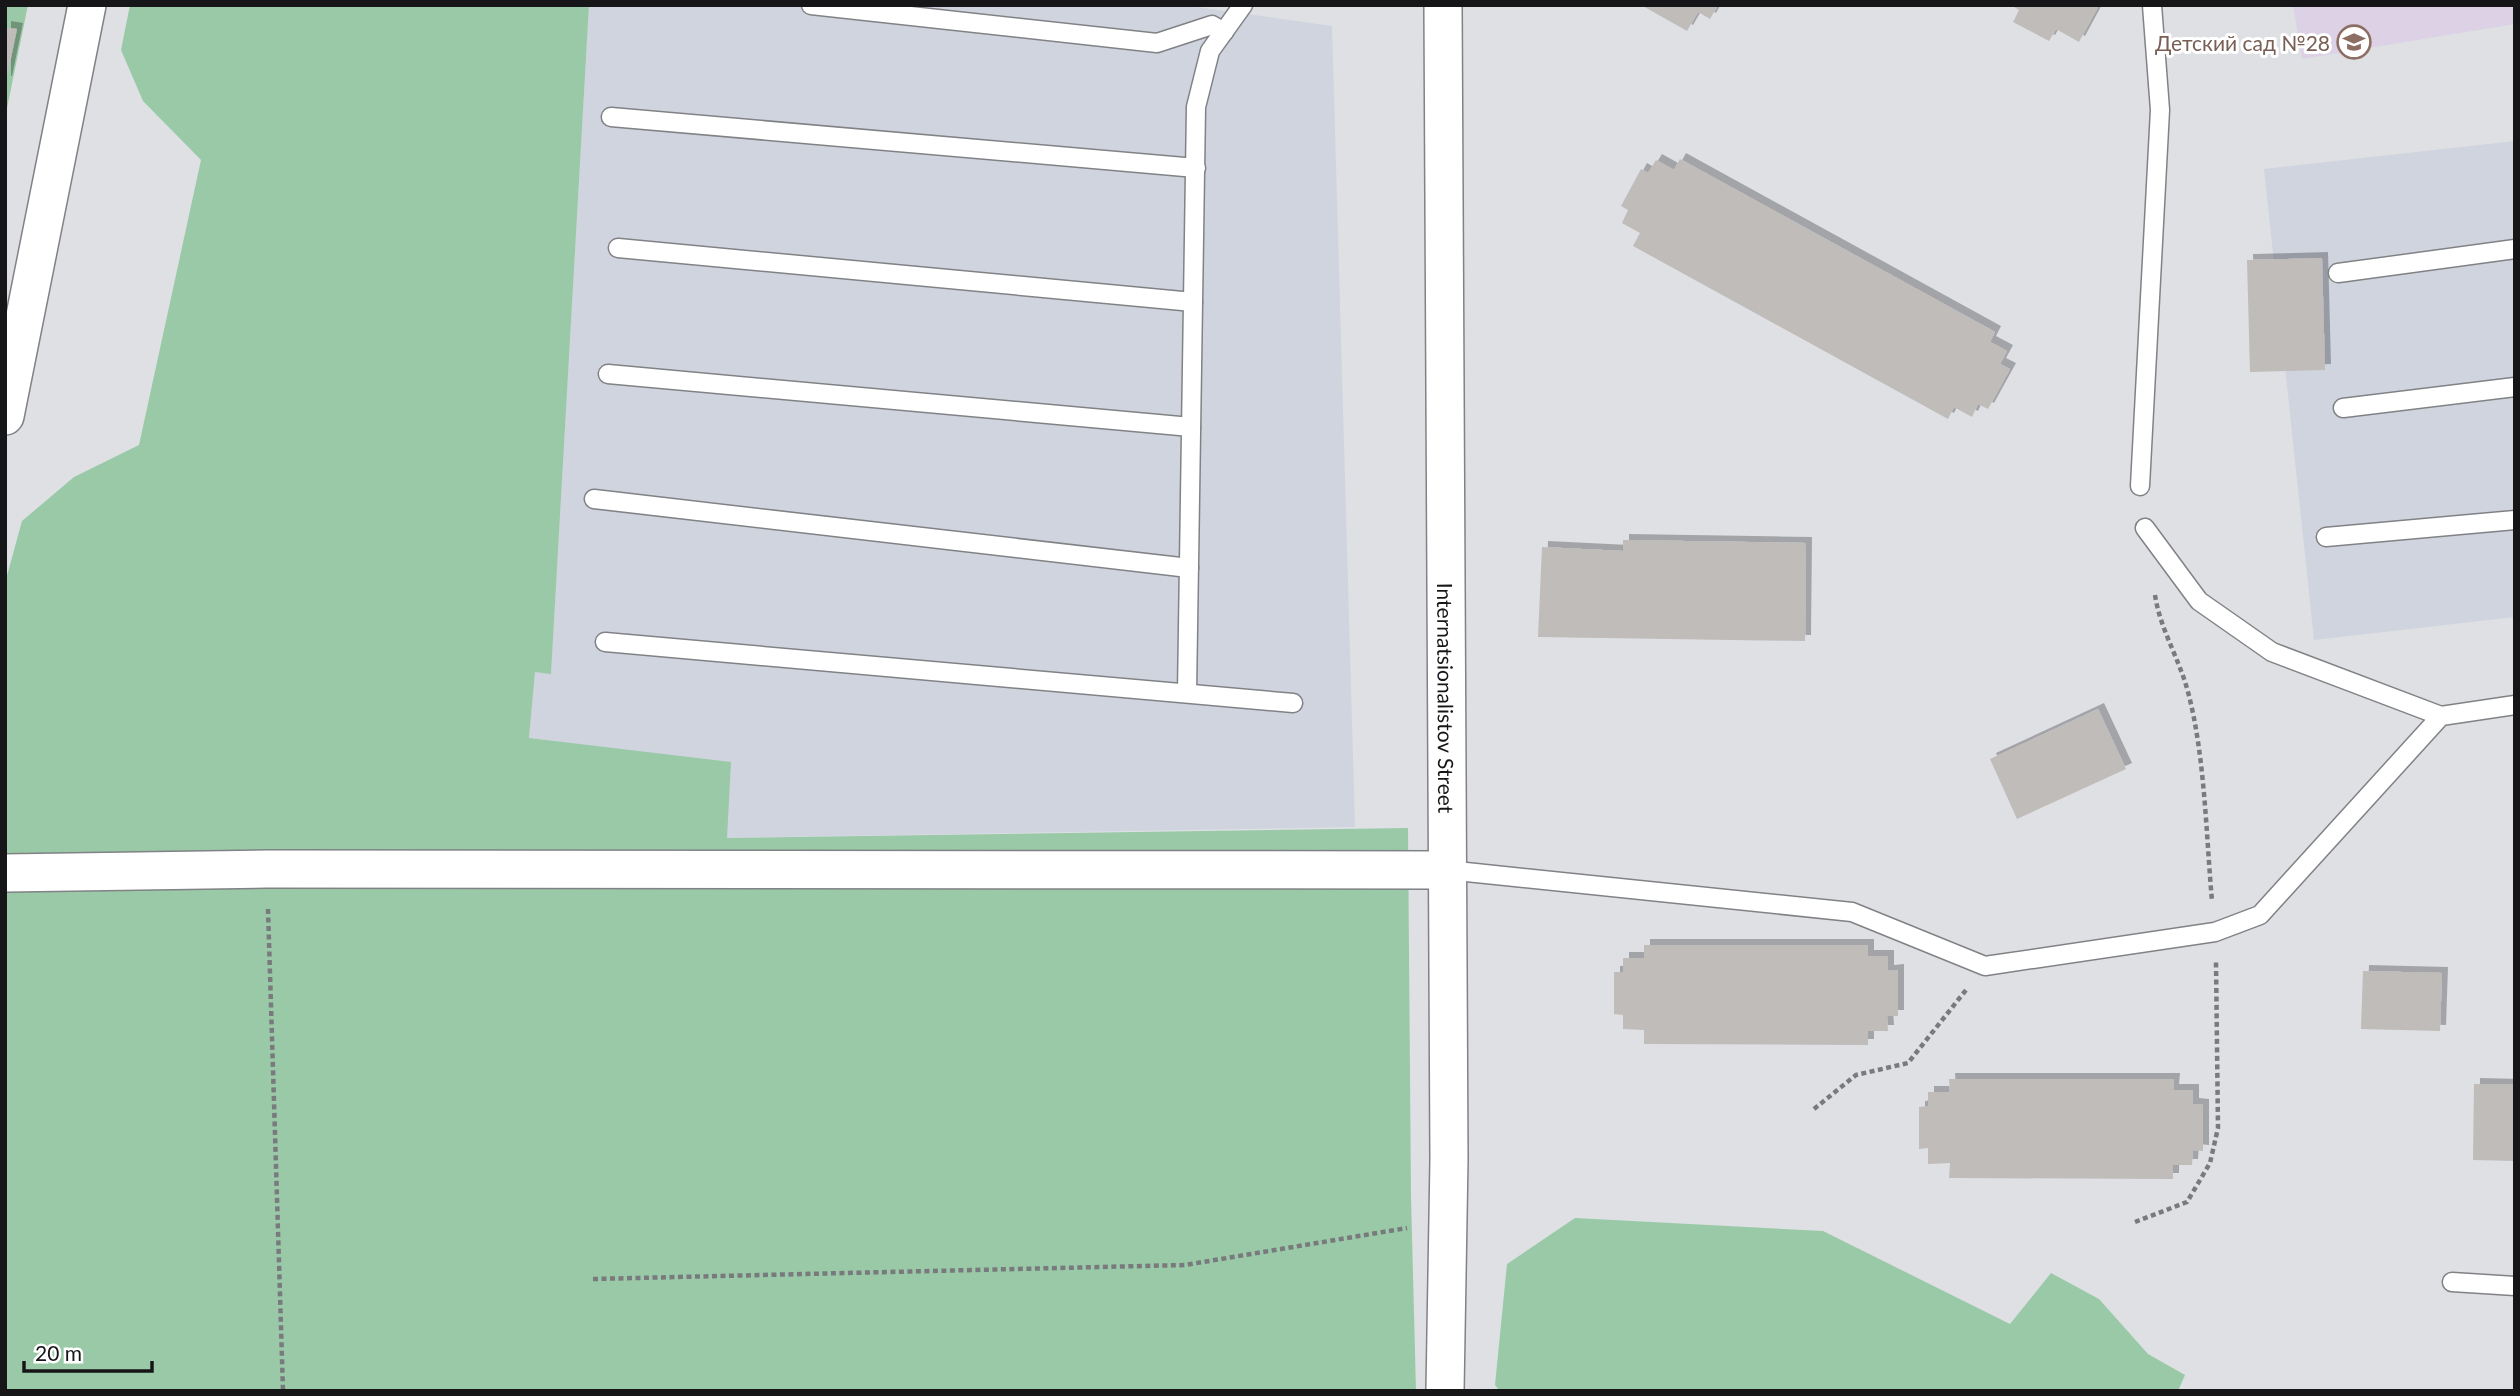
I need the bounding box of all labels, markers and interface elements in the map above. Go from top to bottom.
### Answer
school or university icon: Детский сад №28 [2335,23,2373,61]
place label: Детский сад №28 [2155,30,2330,55]
street label: Internatsionalistov Street [1434,583,1460,814]
scale bar [24,1330,152,1374]
text: 20 m [35,1340,82,1365]

